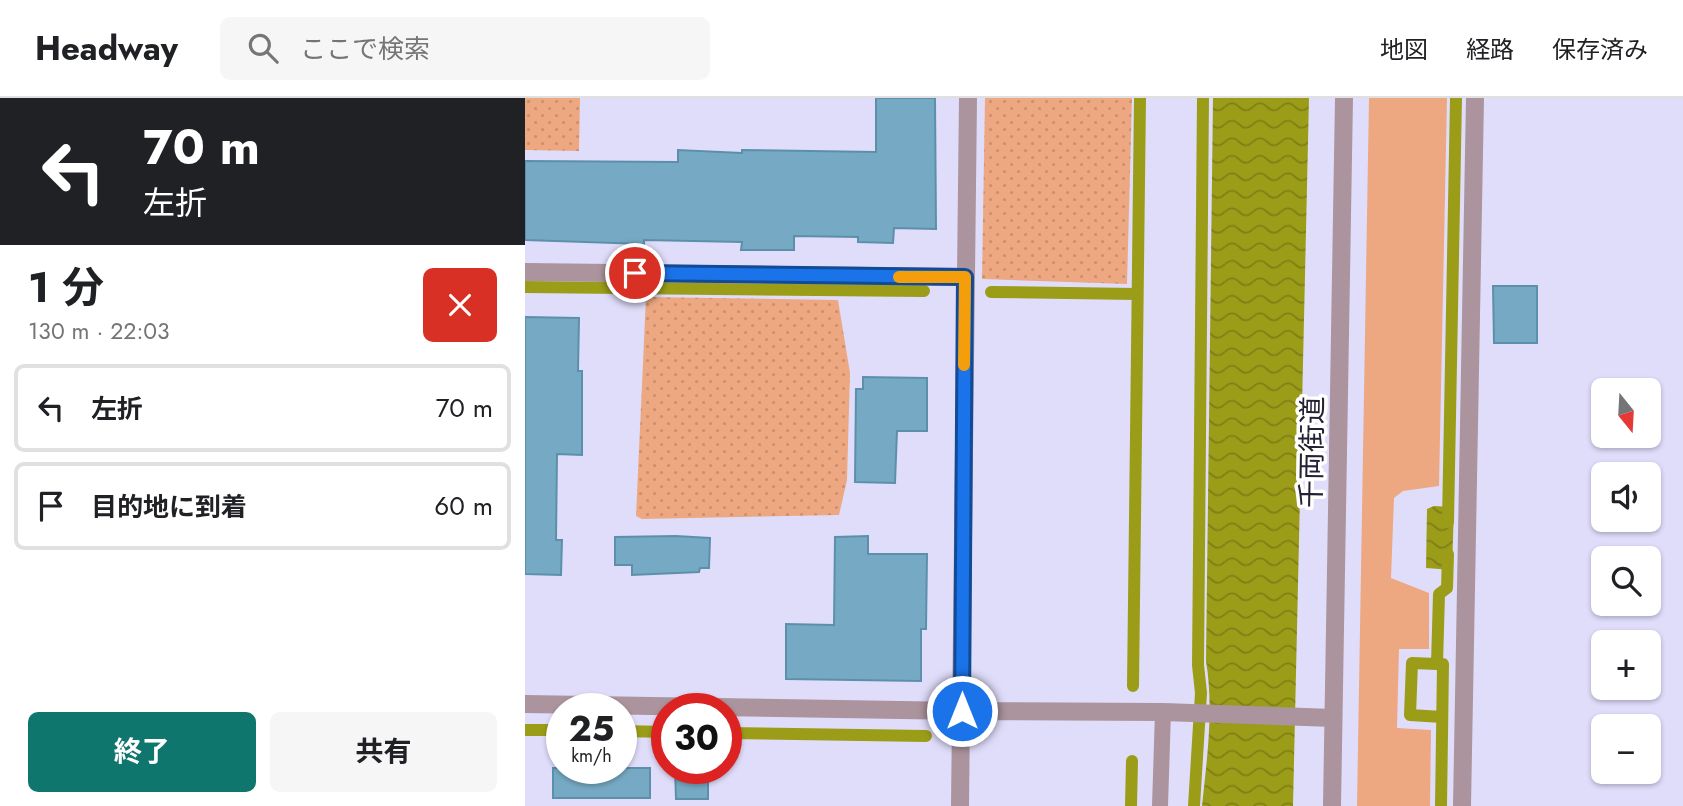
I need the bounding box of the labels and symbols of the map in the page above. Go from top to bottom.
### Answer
pin [605,243,665,303]
north arrow [1591,378,1661,448]
street label: 千両街道 [1291,396,1333,508]
position arrow [925,674,999,748]
speed limit sign: 30 [651,693,742,784]

